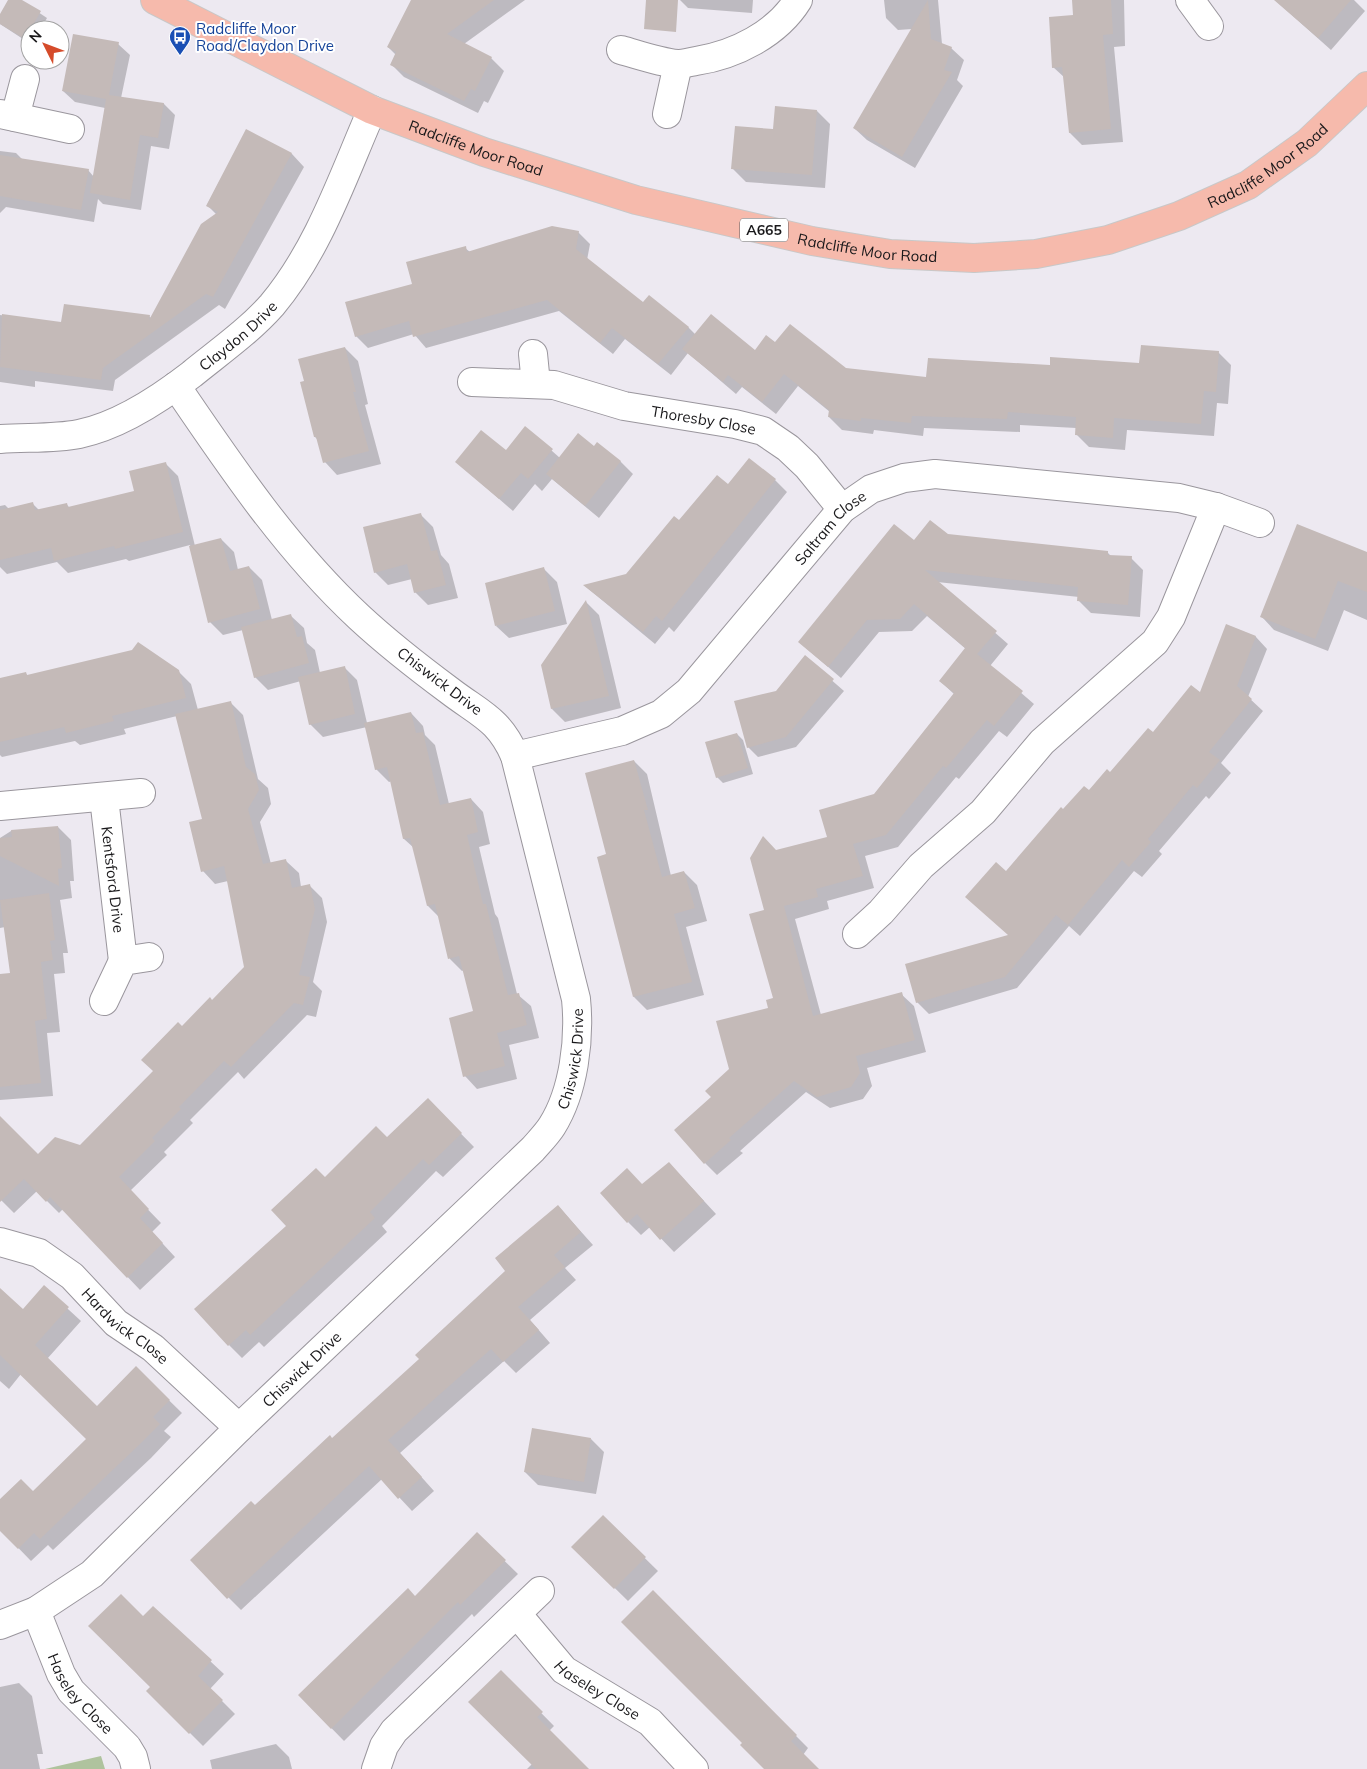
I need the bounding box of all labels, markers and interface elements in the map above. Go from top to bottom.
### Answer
place label: Radcliffe Moor Road/Claydon Drive [196,19,334,55]
north arrow [20,20,70,70]
bus stop icon: Radcliffe Moor Road/Claydon Drive [168,25,192,56]
text: N [25,26,46,46]
street label: Radcliffe Moor Road [406,115,546,180]
street label: Radcliffe Moor Road [1204,119,1332,212]
road number: A665 [740,218,788,242]
street label: Radcliffe Moor Road [796,228,938,266]
street label: Claydon Drive [195,297,281,375]
street label: Thoresby Close [650,401,758,438]
street label: Saltram Close [790,486,870,569]
street label: Chiswick Drive [394,643,486,719]
street label: Kentsford Drive [98,825,129,934]
street label: Chiswick Drive [552,1008,587,1112]
street label: Hardwick Close [78,1283,173,1368]
street label: Chiswick Drive [258,1327,345,1411]
street label: Haseley Close [44,1650,118,1738]
street label: Haseley Close [550,1656,644,1724]

